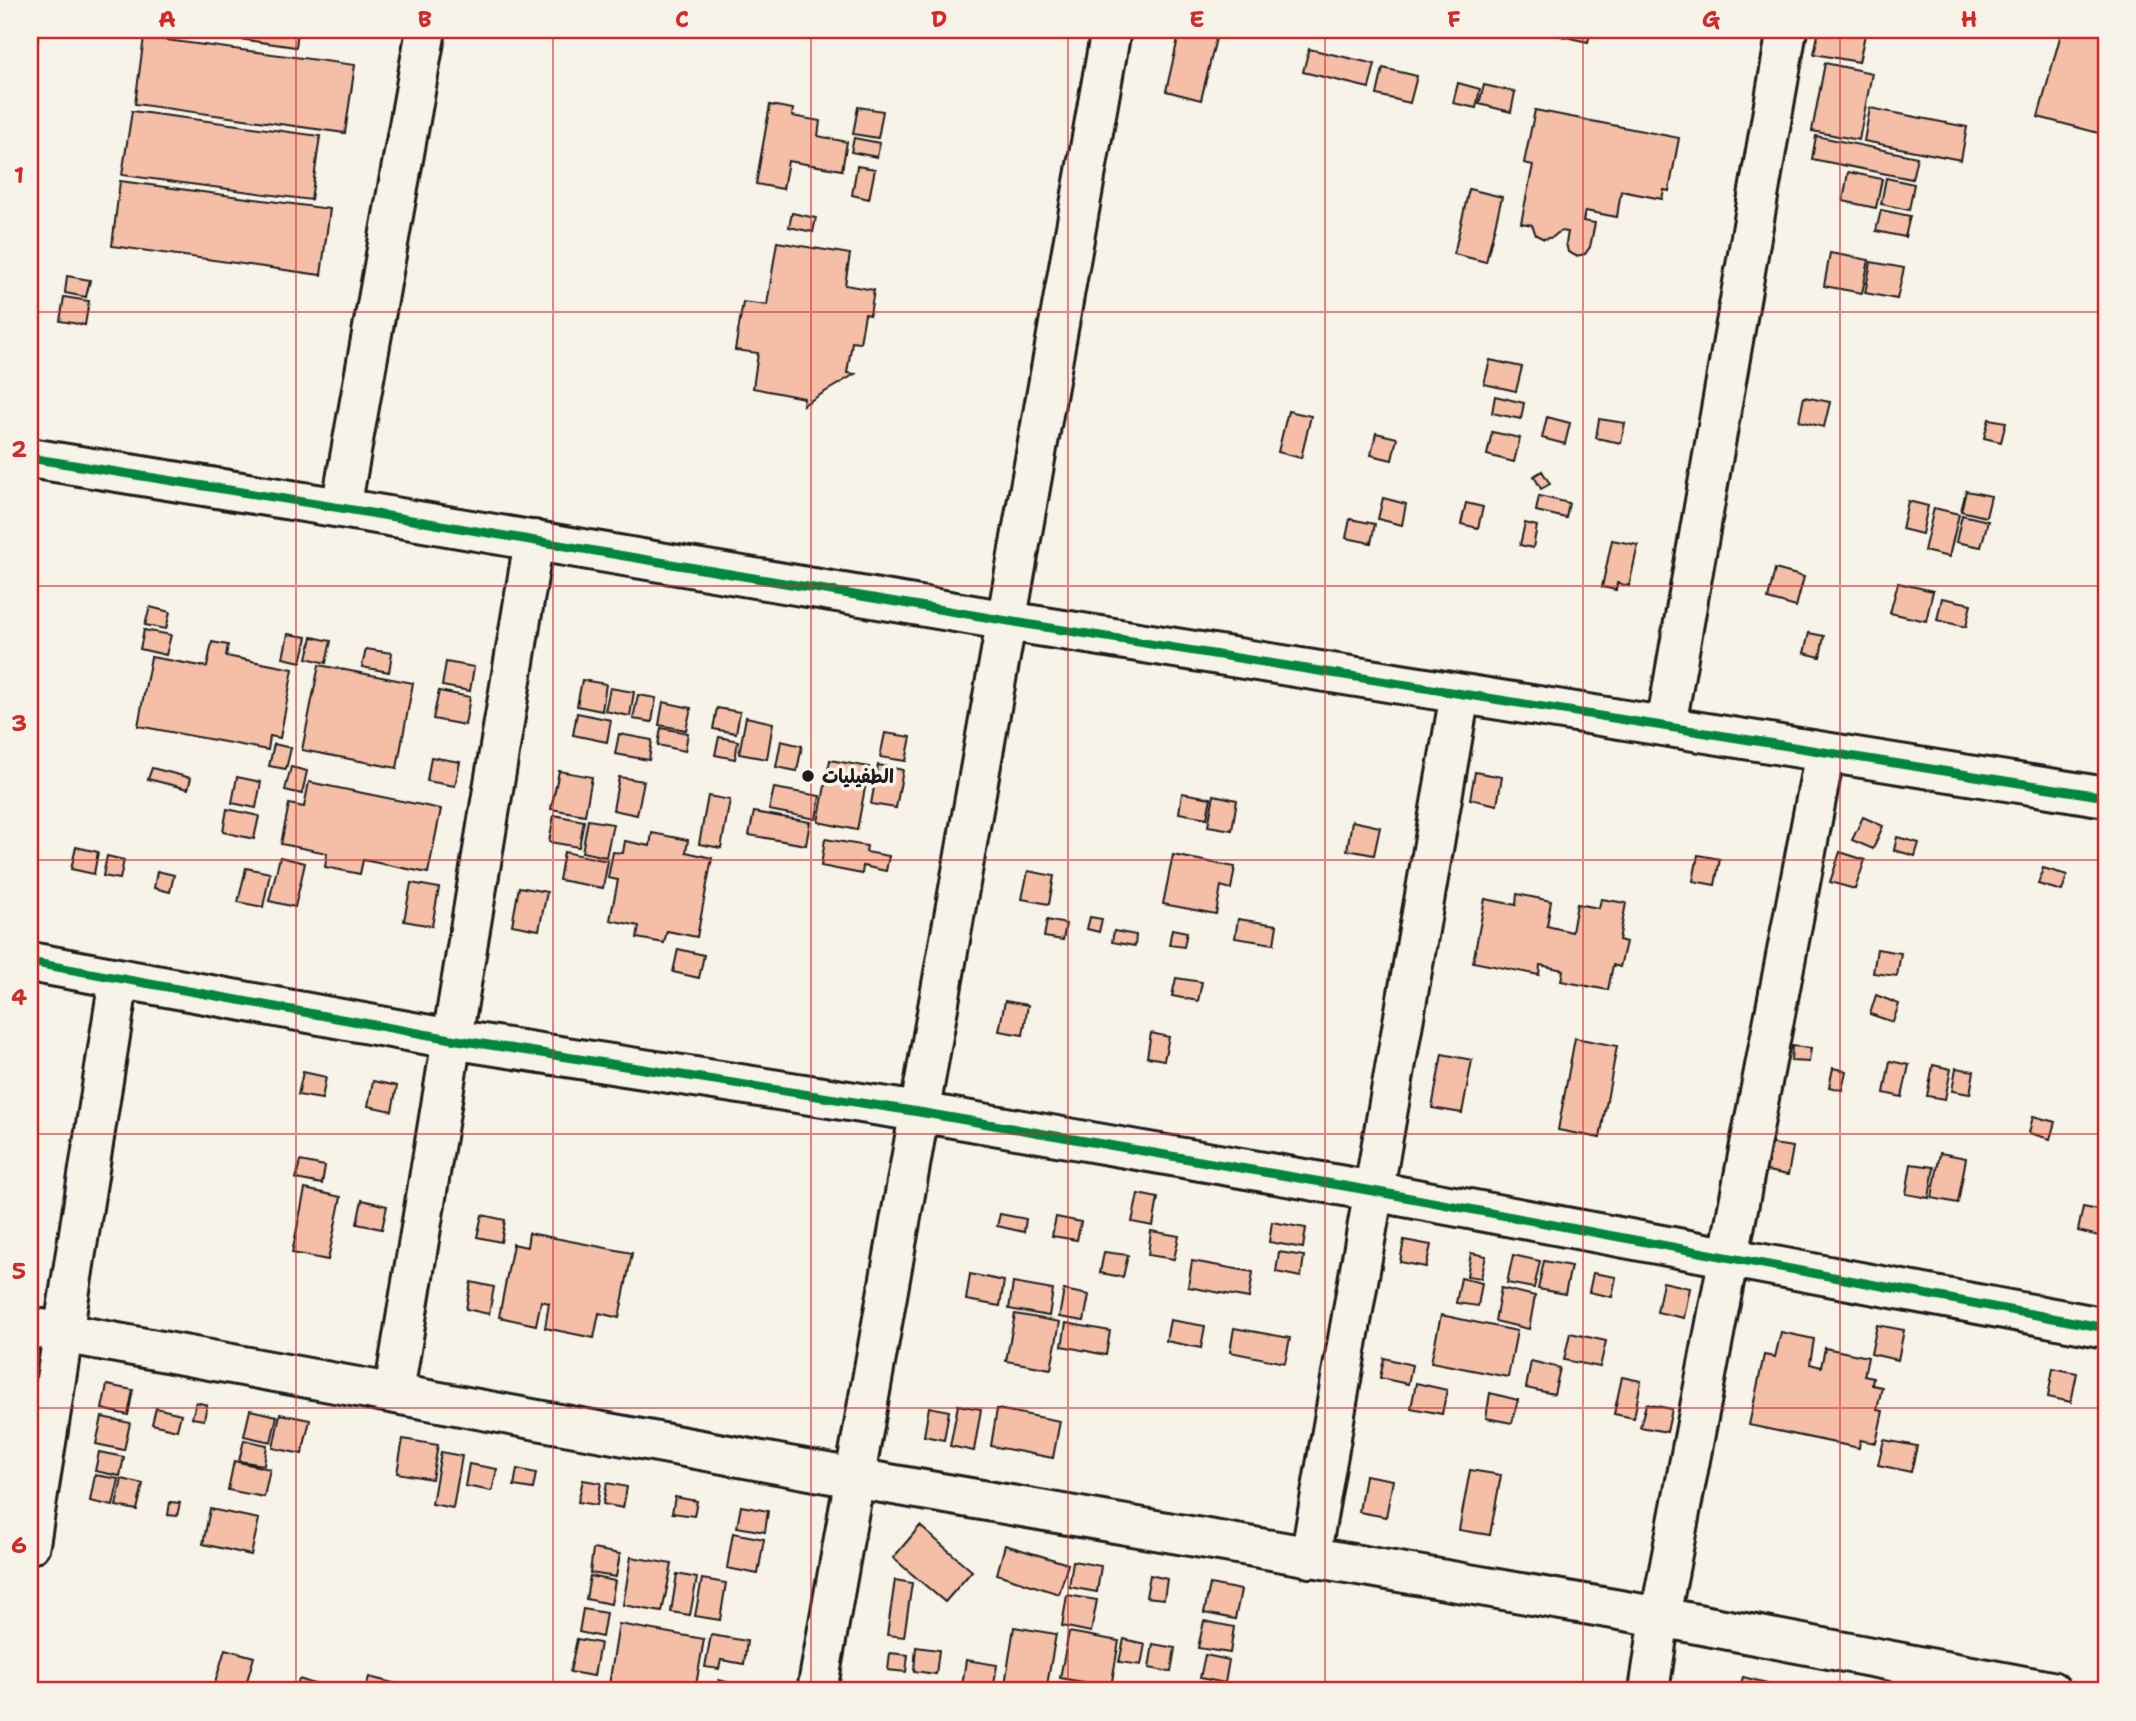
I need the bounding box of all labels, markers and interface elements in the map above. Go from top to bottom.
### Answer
text: A [158,4,176,34]
text: B [418,4,432,34]
text: C [675,4,689,34]
text: D [931,4,947,34]
text: E [1189,4,1205,34]
text: F [1447,4,1461,34]
text: G [1702,4,1721,34]
text: H [1961,4,1977,34]
text: 1 [14,160,24,190]
text: 2 [11,434,27,464]
text: 3 [11,708,27,738]
place label: الطفيليات [822,764,894,789]
marker: الطفيليات [800,768,816,784]
text: 4 [11,982,27,1012]
text: 5 [12,1256,26,1286]
text: 6 [11,1530,27,1560]

